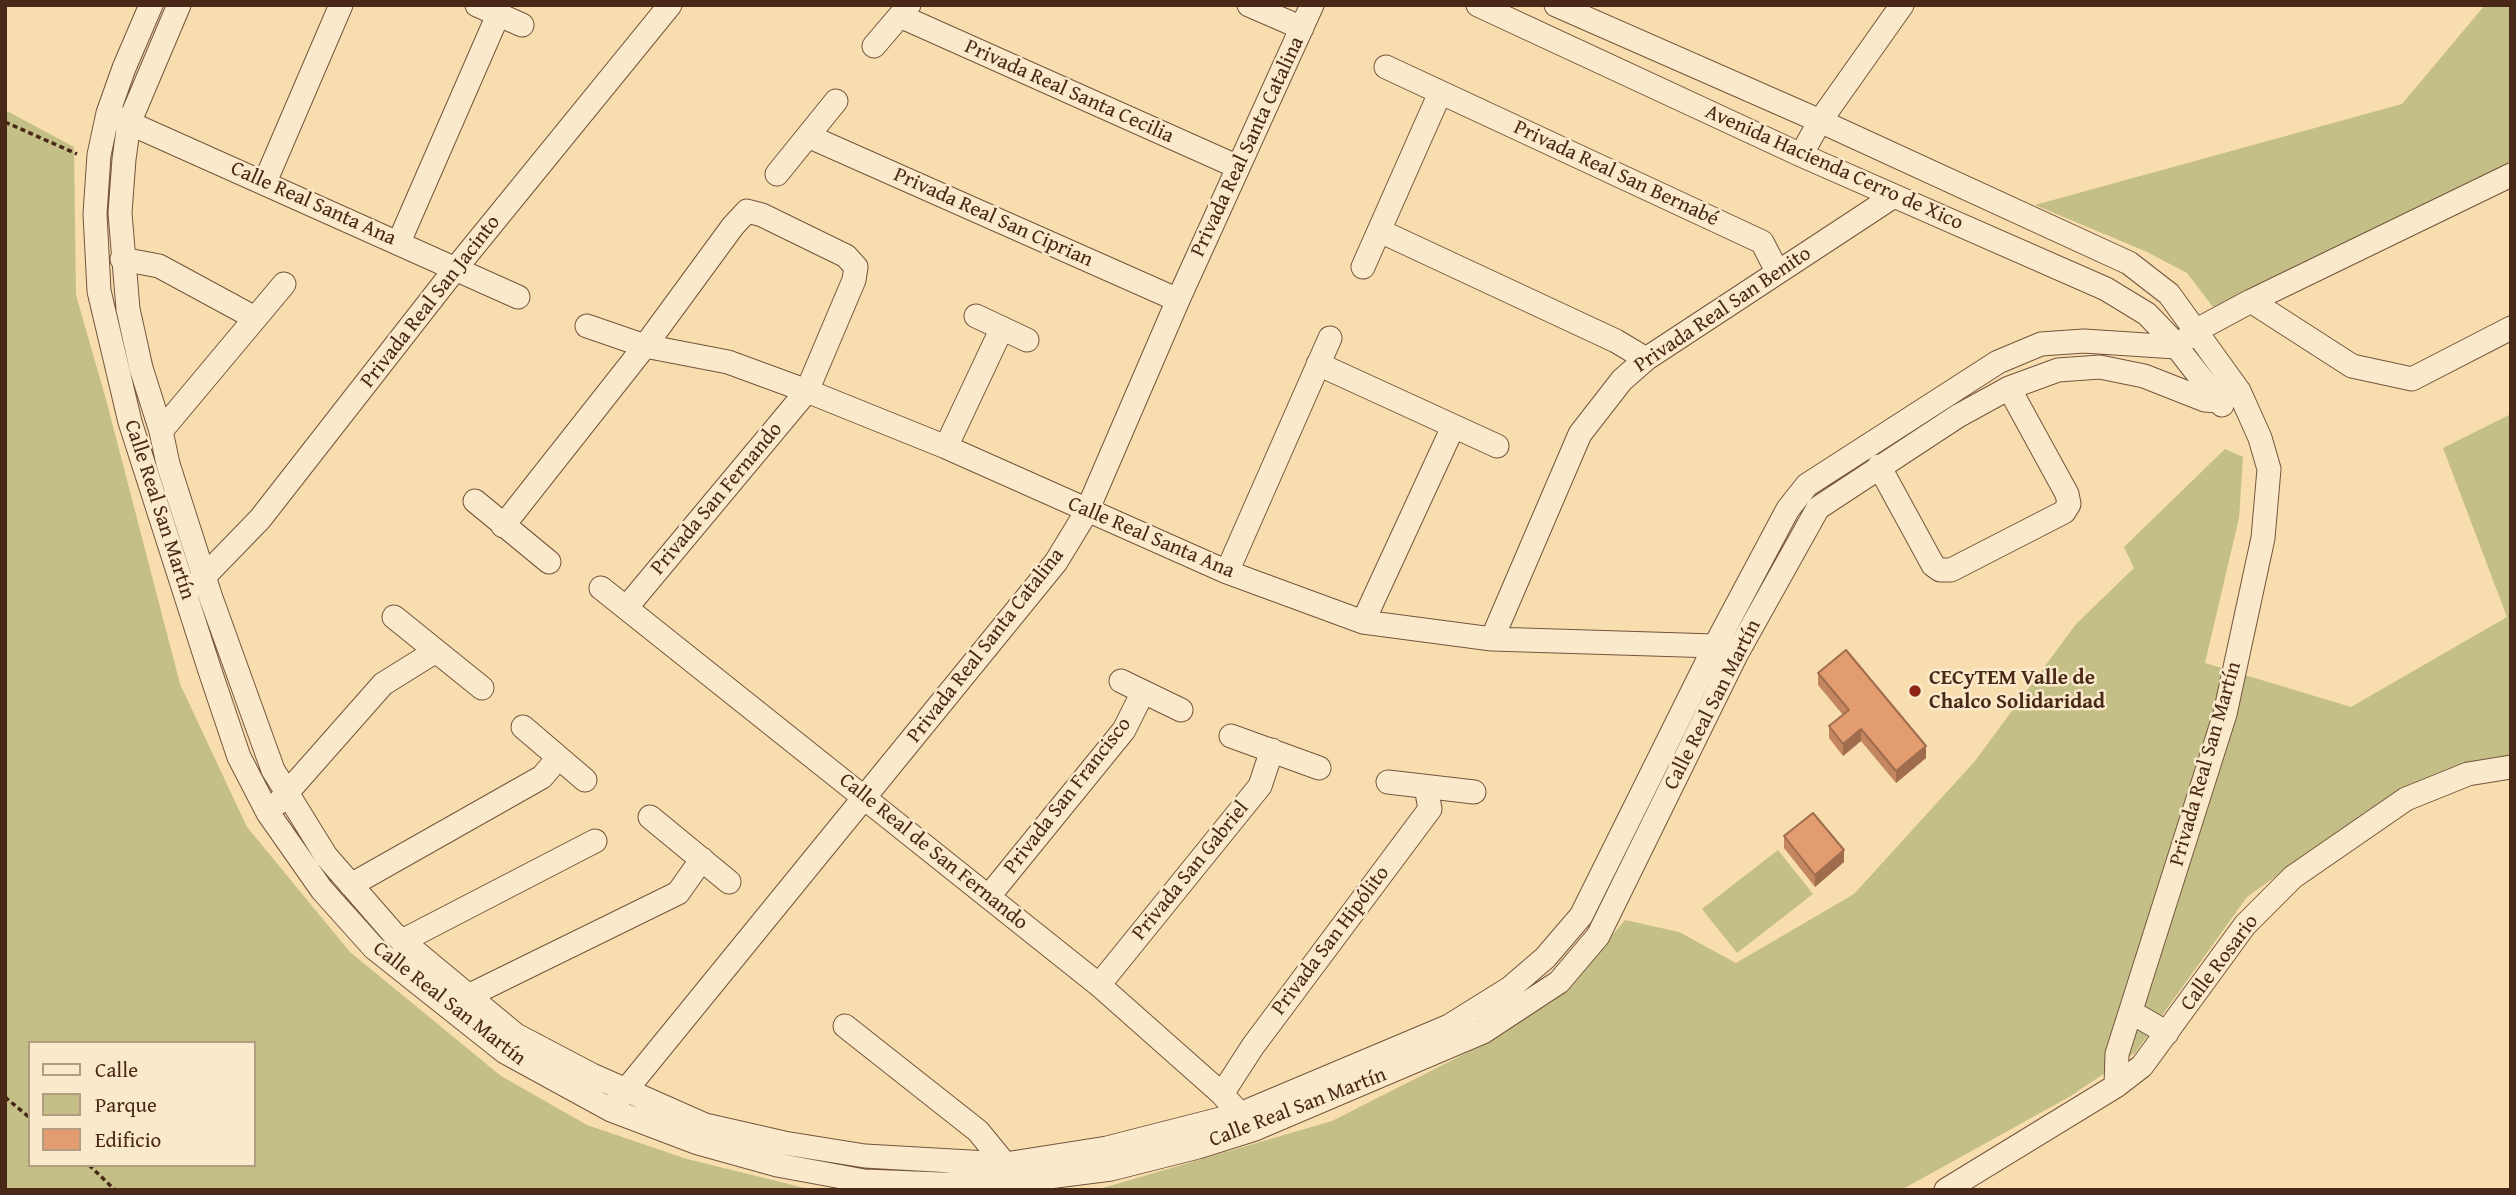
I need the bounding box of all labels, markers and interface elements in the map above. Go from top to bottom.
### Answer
street label: Privada Real Santa Catalina [1186,33,1310,261]
street label: Privada Real Santa Cecilia [961,35,1177,149]
street label: Avenida Hacienda Cerro de Xico [1701,100,1967,236]
street label: Privada Real San Bernabé [1509,115,1723,233]
street label: Calle Real Santa Ana [226,156,400,252]
street label: Privada Real San Ciprian [889,163,1097,273]
street label: Privada Real San Jacinto [356,211,506,393]
street label: Privada Real San Benito [1630,241,1816,379]
street label: Calle Real San Martín [118,417,200,603]
street label: Privada San Fernando [646,418,788,580]
street label: Calle Real Santa Ana [1064,492,1238,584]
street label: Privada Real Santa Catalina [902,544,1070,748]
street label: Calle Real San Martín [1659,616,1767,794]
street label: Privada Real San Martín [2165,659,2247,869]
place label: CECyTEM Valle de Chalco Solidaridad [1929,666,2105,716]
marker: CECyTEM Valle de Chalco Solidaridad [1907,683,1923,699]
street label: Privada San Francisco [999,713,1137,879]
street label: Calle Real de San Fernando [834,768,1032,936]
street label: Privada San Gabriel [1127,796,1255,946]
street label: Privada San Hipólito [1267,862,1395,1020]
street label: Calle Rosario [2176,910,2264,1016]
street label: Calle Real San Martín [367,936,531,1072]
legend [28,1041,256,1167]
text: Calle [95,1054,138,1085]
street label: Calle Real San Martín [1206,1063,1390,1153]
text: Parque [95,1089,157,1120]
text: Edificio [95,1124,161,1155]

